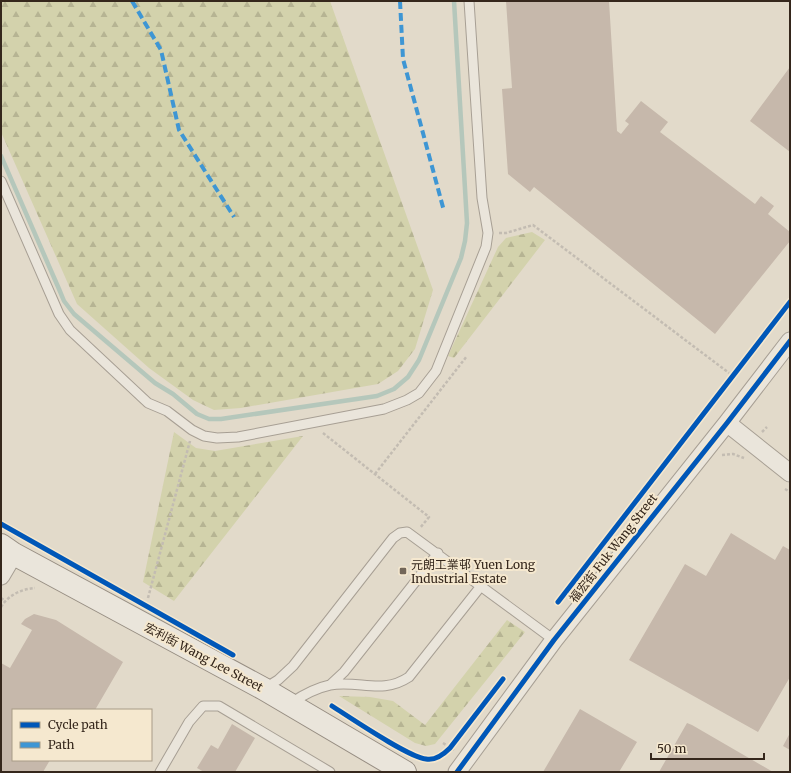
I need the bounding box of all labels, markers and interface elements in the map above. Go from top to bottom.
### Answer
street label: 福宏街 Fuk Wang Street [566,490,660,605]
place label: 元朗工業邨 Yuen Long Industrial Estate [411,557,536,586]
marker: 元朗工業邨 Yuen Long Industrial Estate [398,566,408,576]
street label: 宏利街 Wang Lee Street [142,619,266,695]
legend [12,709,152,761]
text: Cycle path [48,717,108,732]
scale bar [651,735,764,761]
text: Path [48,737,74,752]
text: 50 m [657,741,686,756]

